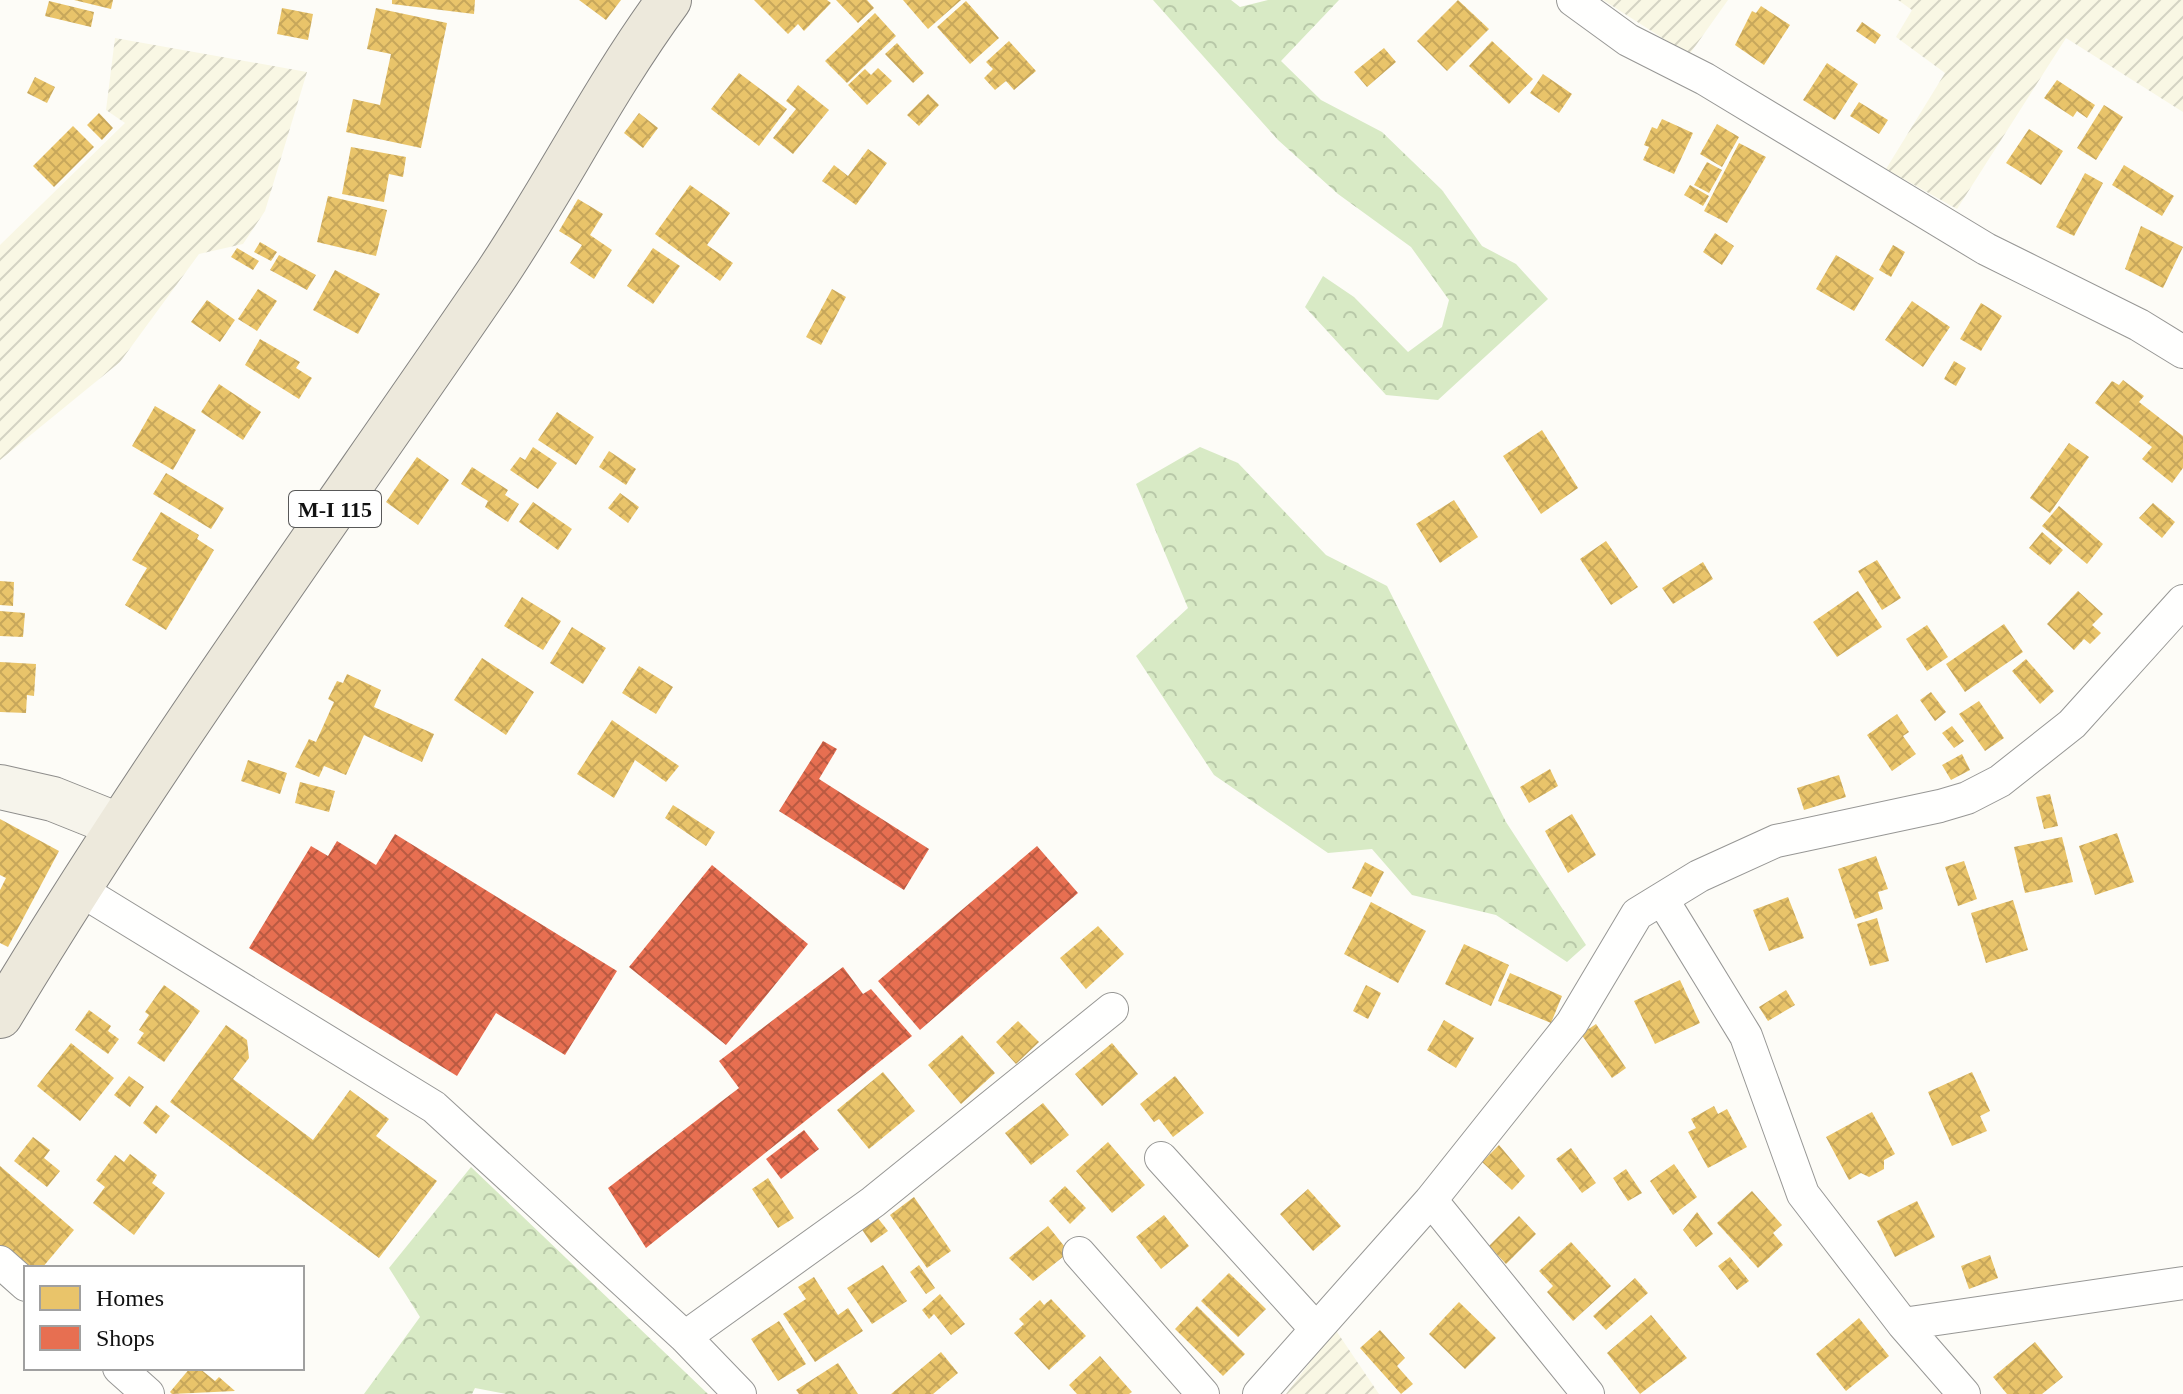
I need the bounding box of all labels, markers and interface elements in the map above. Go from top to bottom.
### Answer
road number: M-I 115 [289,491,381,527]
legend [24,1266,304,1370]
text: Homes [96,1285,164,1311]
text: Shops [96,1325,155,1351]

